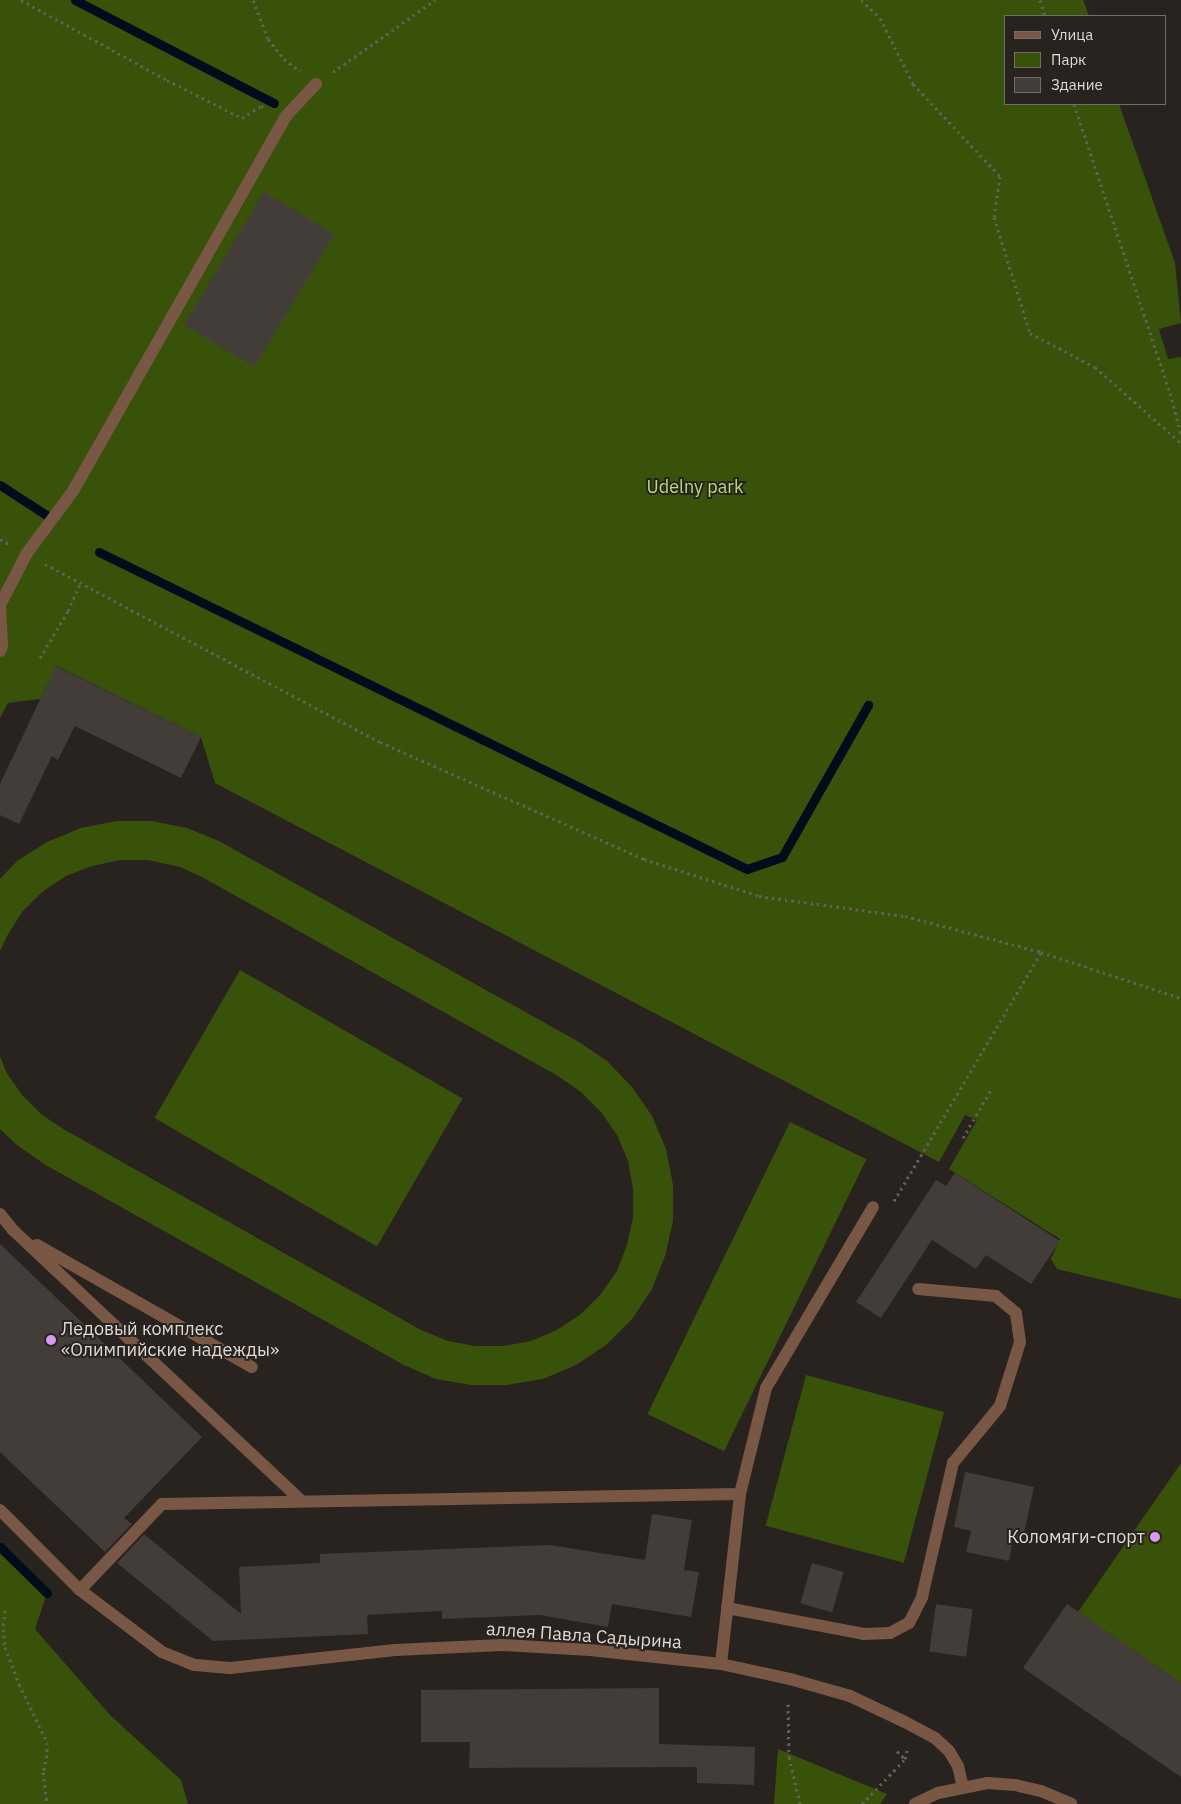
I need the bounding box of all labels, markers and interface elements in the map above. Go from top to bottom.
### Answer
legend [1004,15,1166,105]
text: Улица [1051,25,1093,44]
text: Парк [1051,50,1086,69]
text: Здание [1051,75,1103,94]
park label: Udelny park [647,476,743,498]
place label: Ледовый комплекс «Олимпийские надежды» [61,1319,279,1362]
marker: Ледовый комплекс «Олимпийские надежды» [45,1334,57,1346]
place label: Коломяги-спорт [1007,1526,1145,1548]
marker: Коломяги-спорт [1149,1531,1161,1543]
street label: аллея Павла Садырина [485,1618,683,1654]

